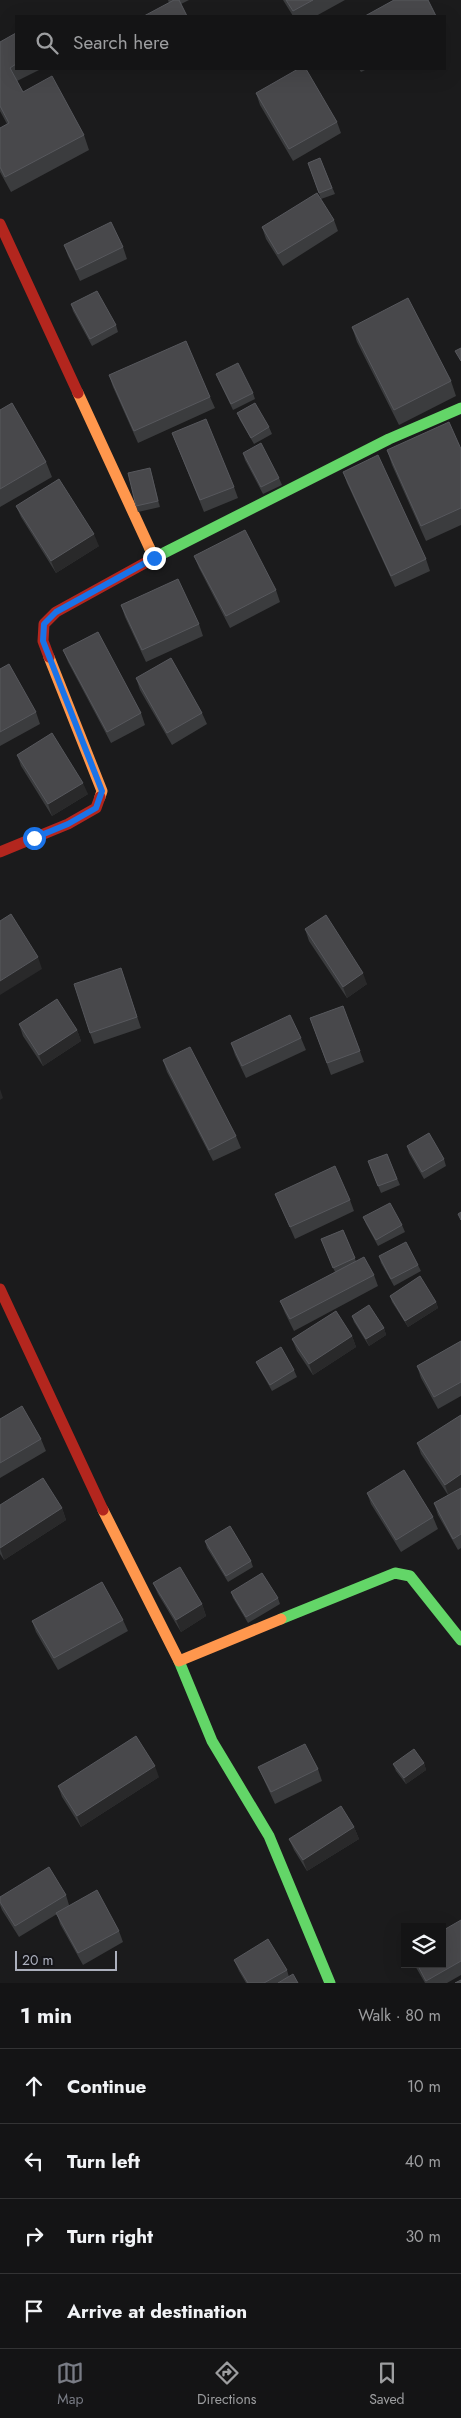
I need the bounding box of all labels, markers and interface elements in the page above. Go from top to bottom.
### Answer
search box [15,15,446,70]
icon: search [33,29,61,57]
text: Search here [73,29,169,56]
route end [143,547,166,570]
route start [23,827,46,850]
map controls [401,1923,446,1968]
button: layers [401,1923,446,1968]
scale bar [15,1948,118,1971]
text: 20 m [22,1950,54,1970]
text: 1 min [20,2001,72,2031]
text: Walk · 80 m [358,2004,441,2027]
icon: ahead [20,2072,48,2100]
text: Continue [67,2073,146,2100]
text: 10 m [407,2075,441,2098]
icon: left [20,2147,48,2175]
text: Turn left [67,2148,140,2175]
text: 40 m [405,2150,441,2173]
icon: right [20,2222,48,2250]
text: Turn right [67,2223,153,2250]
text: 30 m [405,2225,441,2248]
icon: arrive [20,2297,48,2325]
text: Arrive at destination [67,2298,247,2325]
tab: Map [56,2359,84,2409]
tab: Directions [197,2359,256,2409]
tab: Saved [369,2359,405,2409]

